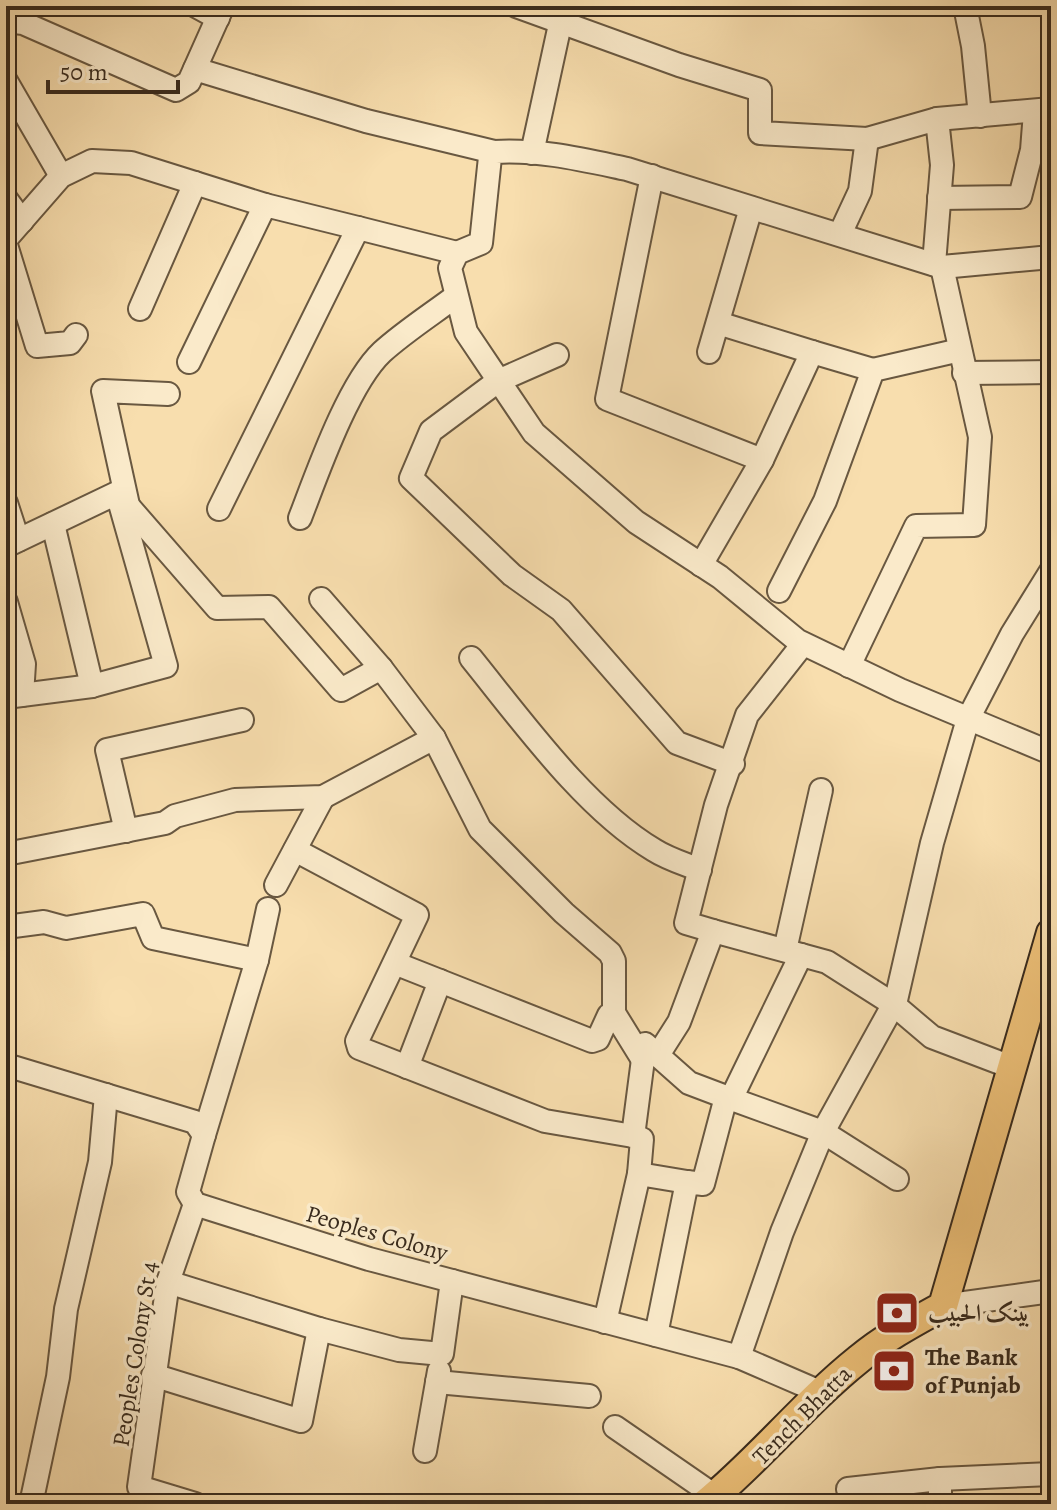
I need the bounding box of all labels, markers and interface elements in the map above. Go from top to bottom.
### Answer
scale bar [48,44,178,94]
text: 50 m [60,56,108,88]
street label: Peoples Colony [302,1197,452,1269]
street label: Peoples Colony St 4 [105,1259,165,1449]
bank icon: بينک الحبيب [873,1289,921,1337]
place label: بينک الحبيب [928,1297,1030,1329]
place label: The Bank of Punjab [925,1341,1021,1401]
bank icon: The Bank of Punjab [870,1347,918,1395]
street label: Tench Bhatta [745,1358,859,1472]

